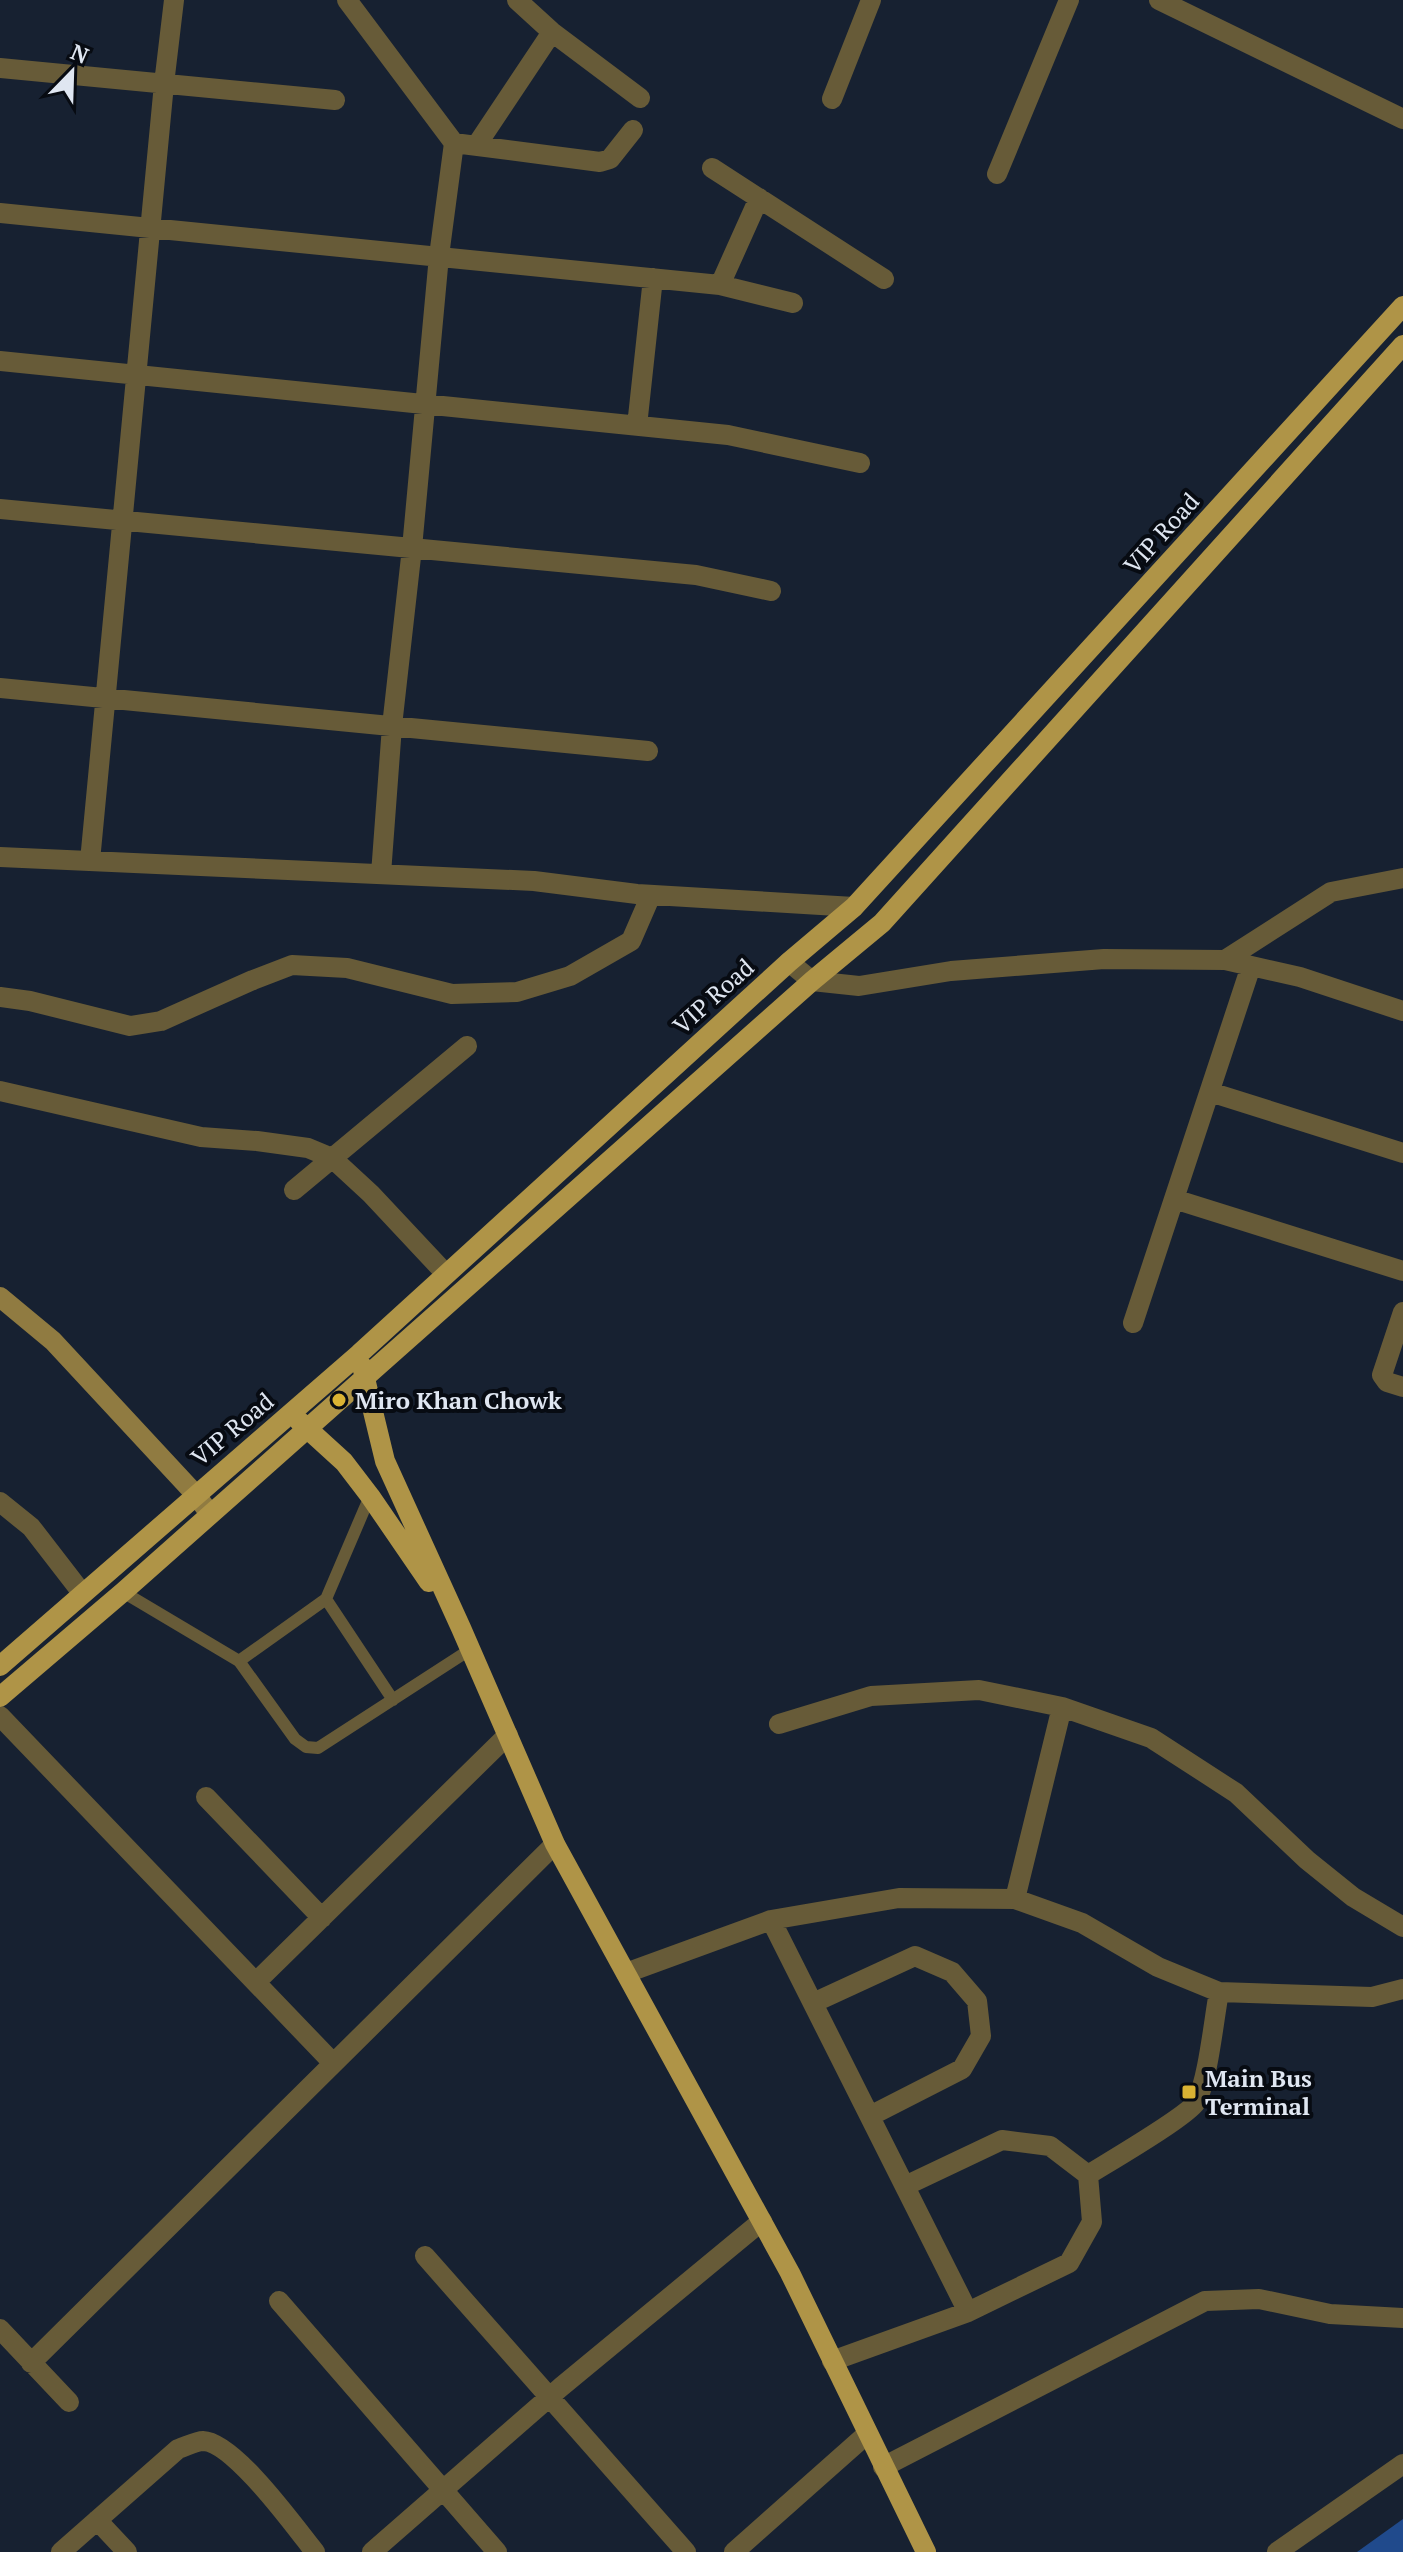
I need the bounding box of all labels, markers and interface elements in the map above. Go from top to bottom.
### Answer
north arrow [32,32,112,112]
text: N [67,37,94,70]
street label: VIP Road [1116,486,1206,580]
street label: VIP Road [666,951,760,1041]
place label: Miro Khan Chowk [355,1384,562,1416]
street label: VIP Road [184,1385,280,1473]
marker: Miro Khan Chowk [330,1391,348,1409]
place label: Main Bus Terminal [1205,2062,1312,2122]
marker: Main Bus Terminal [1180,2083,1198,2101]

